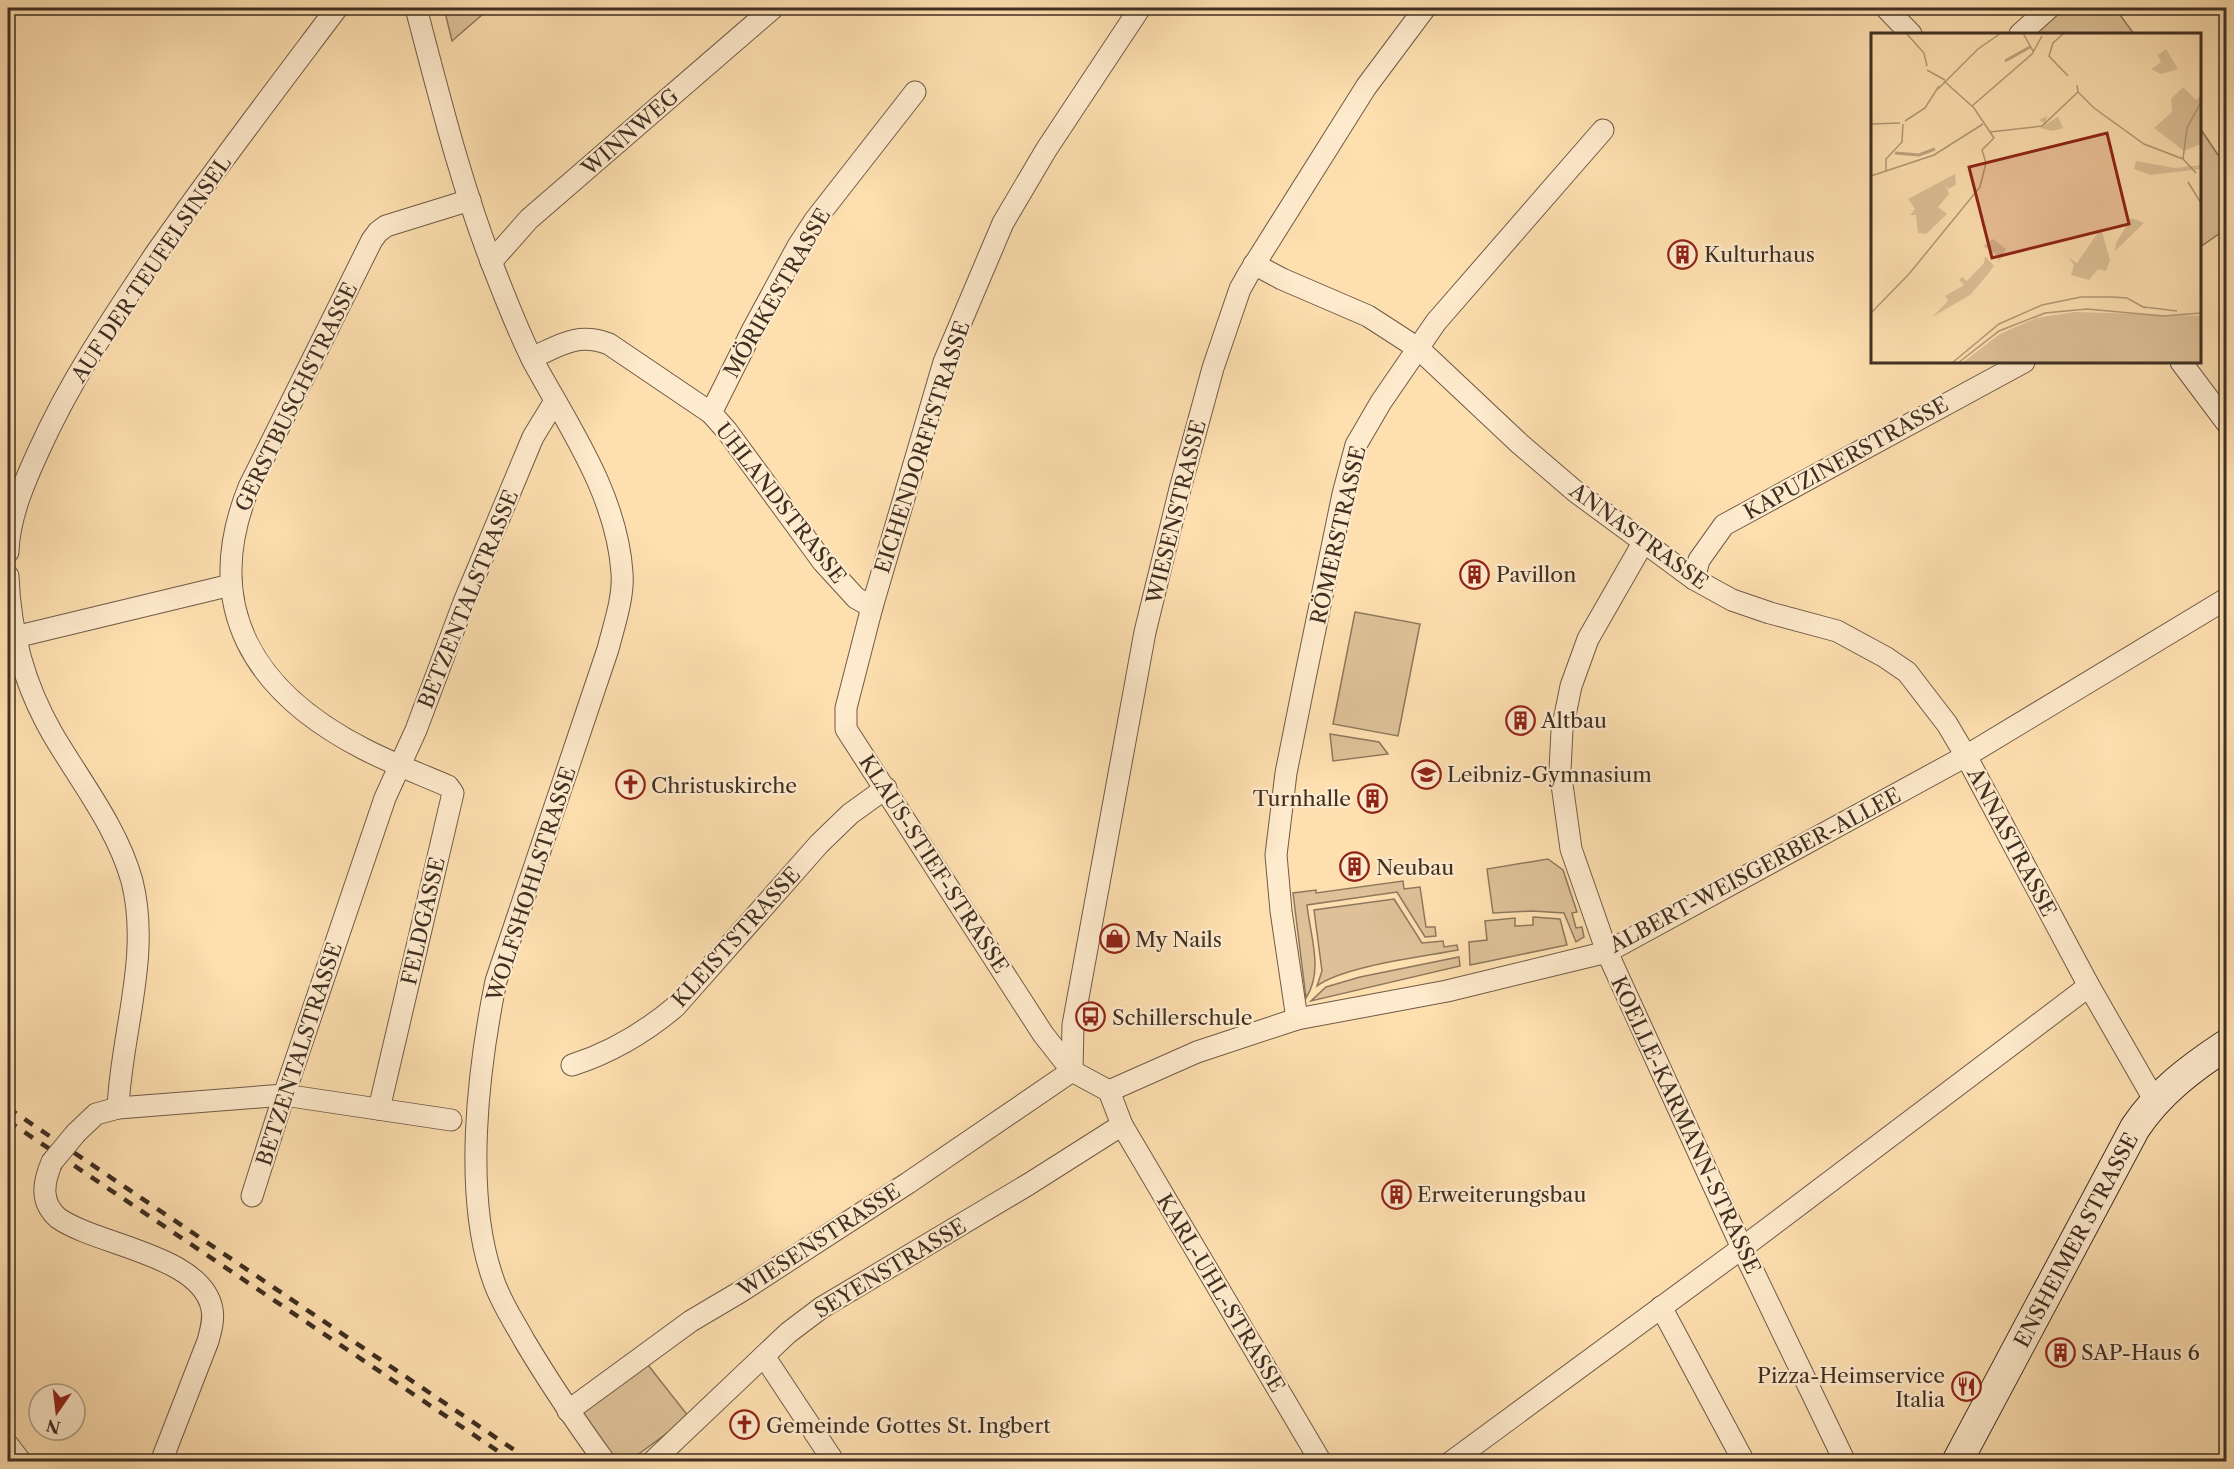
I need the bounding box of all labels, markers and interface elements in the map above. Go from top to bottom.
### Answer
inset map [1871,33,2201,363]
street label: WINNWEG [576,83,684,181]
street label: AUF DER TEUFELSINSEL [65,151,236,388]
street label: MÖRIKESTRASSE [718,204,836,382]
building icon: Kulturhaus [1667,238,1699,270]
place label: Kulturhaus [1704,242,1815,267]
street label: GERSTBUSCHSTRASSE [230,279,362,515]
street label: EICHENDORFFSTRASSE [869,318,975,576]
street label: KAPUZINERSTRASSE [1739,391,1953,525]
street label: WIESENSTRASSE [1141,417,1211,608]
street label: UHLANDSTRASSE [711,418,851,588]
street label: RÖMERSTRASSE [1305,443,1371,627]
street label: ANNASTRASSE [1564,477,1713,594]
street label: BETZENTALSTRASSE [413,486,523,712]
building icon: Pavillon [1459,558,1491,590]
place label: Pavillon [1496,562,1576,587]
building icon: Altbau [1504,704,1536,736]
place label: Altbau [1540,708,1607,733]
street label: KLAUS-STIEF-STRASSE [854,750,1014,978]
school or university icon: Leibniz-Gymnasium [1410,758,1442,790]
place label: Leibniz-Gymnasium [1447,762,1652,787]
street label: ANNASTRASSE [1962,763,2062,921]
street label: WOLFSHOHLSTRASSE [481,764,581,1005]
church icon: Christuskirche [614,769,646,801]
place label: Christuskirche [651,773,797,798]
building icon: Turnhalle [1356,782,1388,814]
street label: ALBERT-WEISGERBER-ALLEE [1604,782,1905,958]
place label: Turnhalle [1253,786,1351,811]
building icon: Neubau [1339,851,1371,883]
street label: FELDGASSE [396,855,450,987]
place label: Neubau [1376,855,1454,880]
street label: KLEISTSTRASSE [667,862,805,1012]
shop icon: My Nails [1098,923,1130,955]
place label: My Nails [1135,927,1222,952]
street label: BETZENTALSTRASSE [251,939,347,1169]
street label: KOELLE-KARMANN-STRASSE [1606,972,1766,1278]
bus stop icon: Schillerschule [1075,1001,1107,1033]
place label: Schillerschule [1112,1005,1252,1030]
street label: ENSHEIMER STRASSE [2009,1128,2143,1352]
street label: WIESENSTRASSE [732,1178,905,1302]
building icon: Erweiterungsbau [1380,1178,1412,1210]
place label: Erweiterungsbau [1417,1182,1586,1207]
street label: KARL-UHL-STRASSE [1152,1189,1290,1397]
street label: SEYENSTRASSE [810,1213,970,1323]
building icon: SAP-Haus 6 [2044,1336,2076,1368]
place label: SAP-Haus 6 [2081,1340,2200,1365]
place label: Pizza-Heimservice Italia [1757,1363,1946,1412]
restaurant icon: Pizza-Heimservice Italia [1950,1371,1982,1403]
north arrow [27,1382,87,1442]
church icon: Gemeinde Gottes St. Ingbert [729,1409,761,1441]
place label: Gemeinde Gottes St. Ingbert [766,1413,1051,1438]
text: N [44,1415,63,1438]

